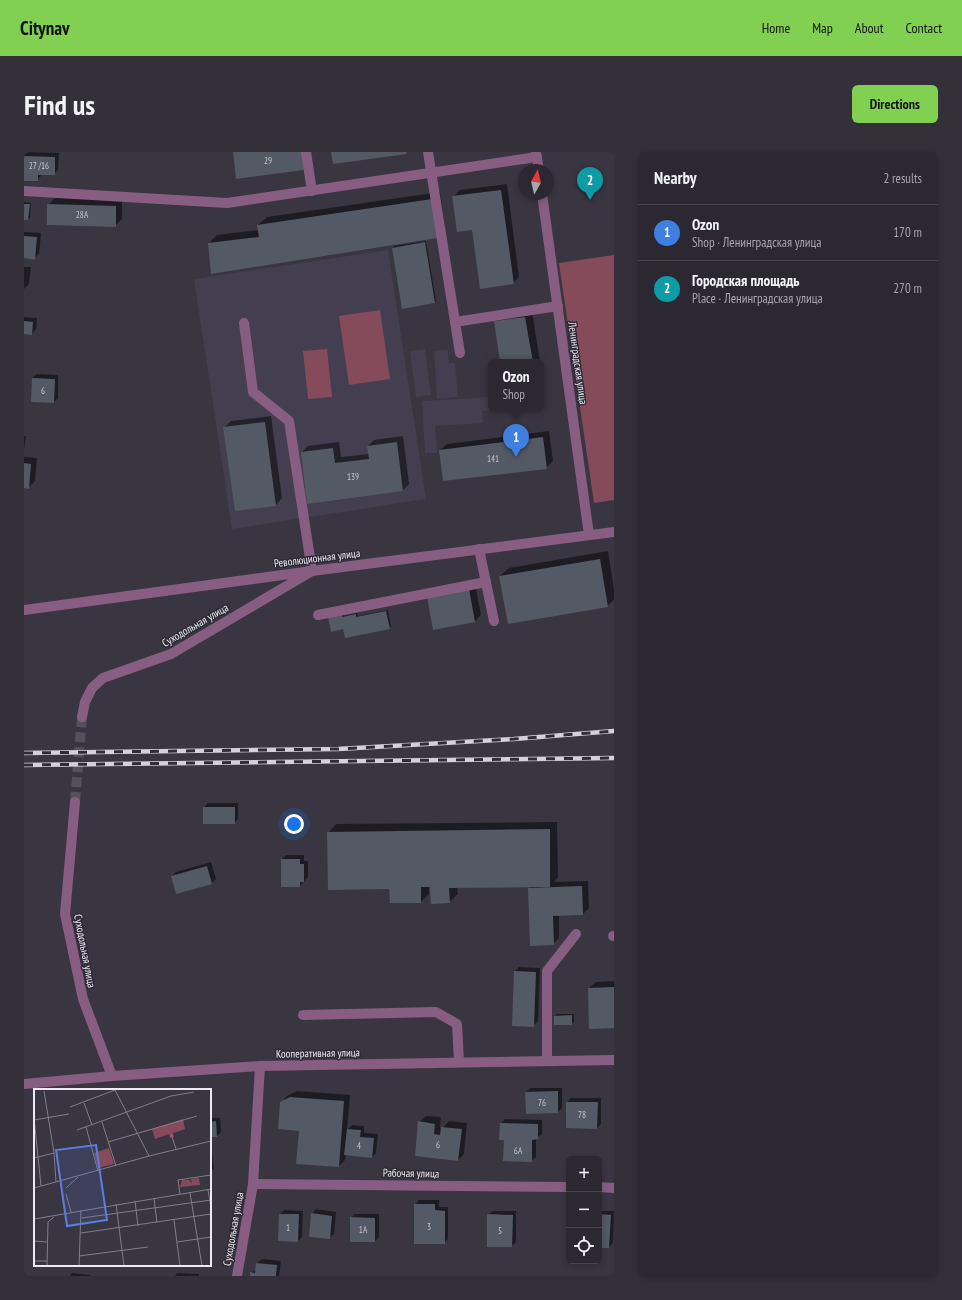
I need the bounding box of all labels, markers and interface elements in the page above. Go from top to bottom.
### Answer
text: Citynav [20,16,70,40]
text: Home [762,19,790,37]
text: Map [812,19,833,37]
text: About [855,19,884,37]
text: Contact [906,19,942,37]
button: Directions [852,85,938,123]
text: Find us [24,86,95,123]
house number: 29 [264,155,272,166]
house number: 27 /16 [29,160,49,171]
north arrow [518,164,554,200]
pin: 2 [577,167,603,200]
text: Nearby [654,167,697,189]
text: 2 results [883,170,922,187]
house number: 28А [76,209,89,220]
text: Ozon [692,215,719,234]
text: 1 [664,224,670,241]
text: 170 m [893,224,922,241]
text: Shop · Ленинградская улица [692,234,821,251]
text: Городская площадь [692,271,799,290]
text: 2 [664,280,670,297]
text: 270 m [893,280,922,297]
text: Place · Ленинградская улица [692,290,823,307]
street label: Ленинградская улица [565,320,591,405]
popup [488,359,544,411]
text: Ozon [502,367,530,386]
house number: 6 [41,385,45,396]
text: Shop [502,386,525,403]
pin: 1 [503,424,529,457]
house number: 141 [487,453,499,464]
house number: 139 [347,471,359,482]
street label: Революционная улица [273,546,361,570]
street label: Суходольная улица [159,600,231,650]
your location [284,814,304,834]
street label: Суходольная улица [71,913,99,989]
street label: Кооперативная улица [276,1045,360,1061]
inset map [34,1089,211,1266]
house number: 76 [538,1097,546,1108]
house number: 78 [578,1109,586,1120]
house number: 6 [436,1139,440,1150]
house number: 4 [357,1140,361,1151]
house number: 6А [514,1145,523,1156]
map controls [566,1156,602,1264]
button: + [566,1156,602,1192]
street label: Рабочая улица [383,1166,439,1180]
street label: Суходольная улица [220,1191,246,1267]
button: − [566,1192,602,1228]
house number: 3 [427,1221,431,1232]
house number: 1 [286,1222,290,1233]
house number: 1А [359,1224,368,1235]
house number: 5 [498,1225,502,1236]
button: locate [566,1228,602,1264]

